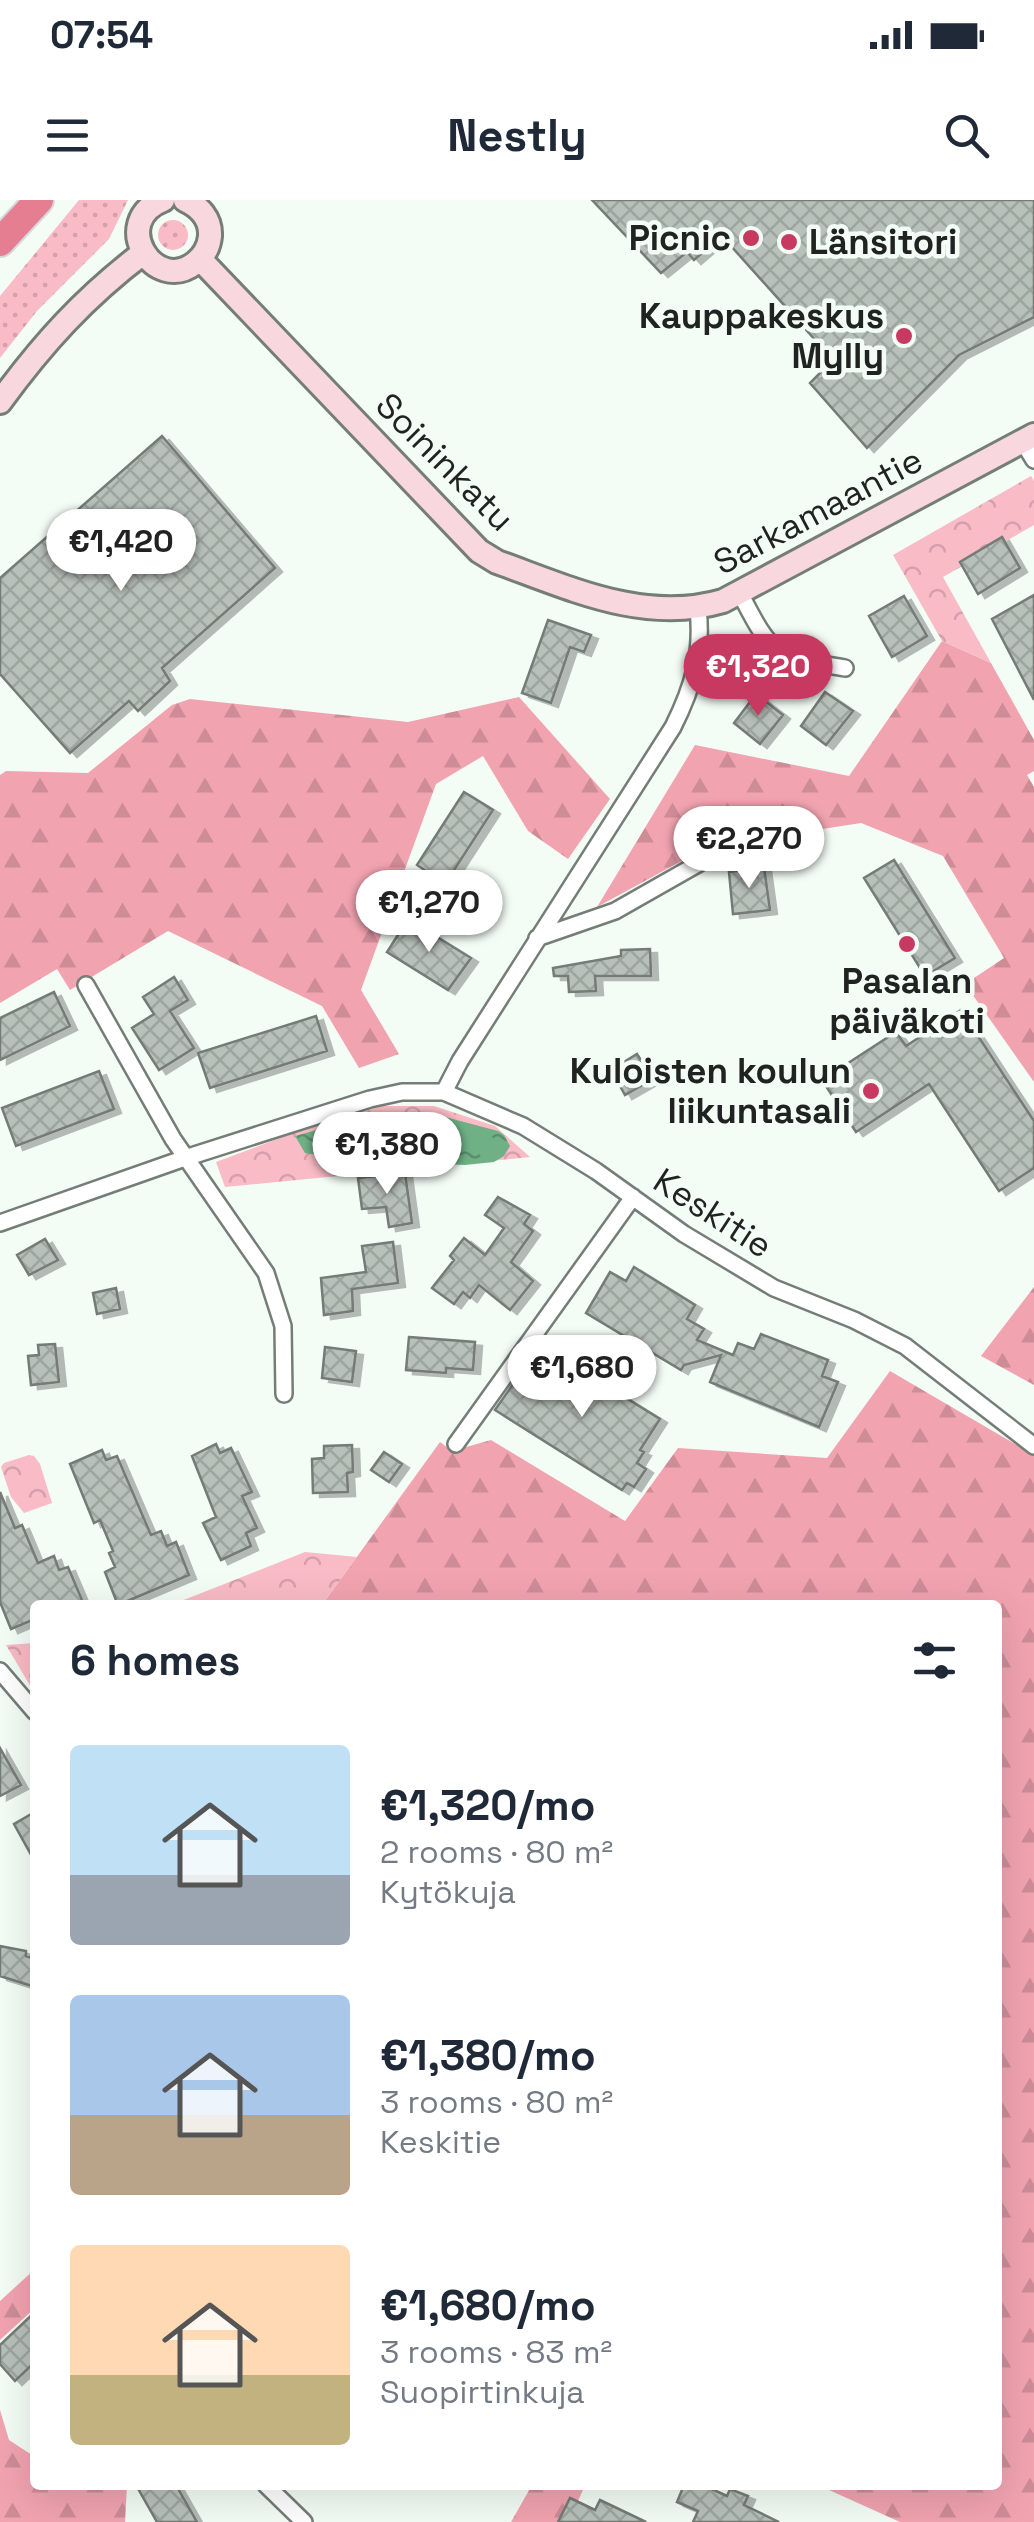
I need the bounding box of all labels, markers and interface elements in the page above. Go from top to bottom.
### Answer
text: 07:54 [50,11,153,59]
text: Nestly [447,107,587,164]
icon: menu [40,108,95,163]
icon: search [939,108,994,163]
place label: Picnic [629,216,731,260]
place label: Länsitori [809,220,957,264]
marker: Picnic [740,227,762,249]
marker: Länsitori [778,231,800,253]
place label: Kauppakeskus Mylly [639,294,884,378]
marker: Kauppakeskus Mylly [893,325,915,347]
street label: Soininkatu [366,383,524,541]
street label: Sarkamaantie [706,438,930,584]
pin: €1,420 [40,509,202,594]
text: €1,420 [68,521,174,561]
pin: €1,320 [677,634,839,719]
text: €1,320 [706,646,810,686]
pin: €2,270 [668,806,830,891]
text: €2,270 [695,818,803,858]
pin: €1,270 [348,870,510,955]
text: €1,270 [378,882,480,922]
marker: Pasalan päiväkoti [896,933,918,955]
place label: Pasalan päiväkoti [829,959,985,1043]
place label: Kuloisten koulun liikuntasali [570,1049,851,1133]
marker: Kuloisten koulun liikuntasali [860,1080,882,1102]
pin: €1,380 [306,1112,468,1197]
text: €1,380 [335,1124,439,1164]
street label: Keskitie [645,1158,781,1268]
pin: €1,680 [501,1335,663,1420]
text: €1,680 [530,1347,634,1387]
icon: filters [907,1633,962,1688]
text: 6 homes [70,1634,240,1687]
text: €1,320/mo [380,1779,595,1832]
icon: home [150,1785,270,1905]
text: 2 rooms · 80 m² [380,1832,613,1872]
text: Kytökuja [380,1872,516,1912]
text: €1,380/mo [380,2029,596,2082]
icon: home [150,2035,270,2155]
text: 3 rooms · 80 m² [380,2082,613,2122]
text: Keskitie [380,2122,501,2162]
text: €1,680/mo [380,2279,596,2332]
icon: home [150,2285,270,2405]
text: 3 rooms · 83 m² [380,2332,612,2372]
text: Suopirtinkuja [380,2372,585,2412]

